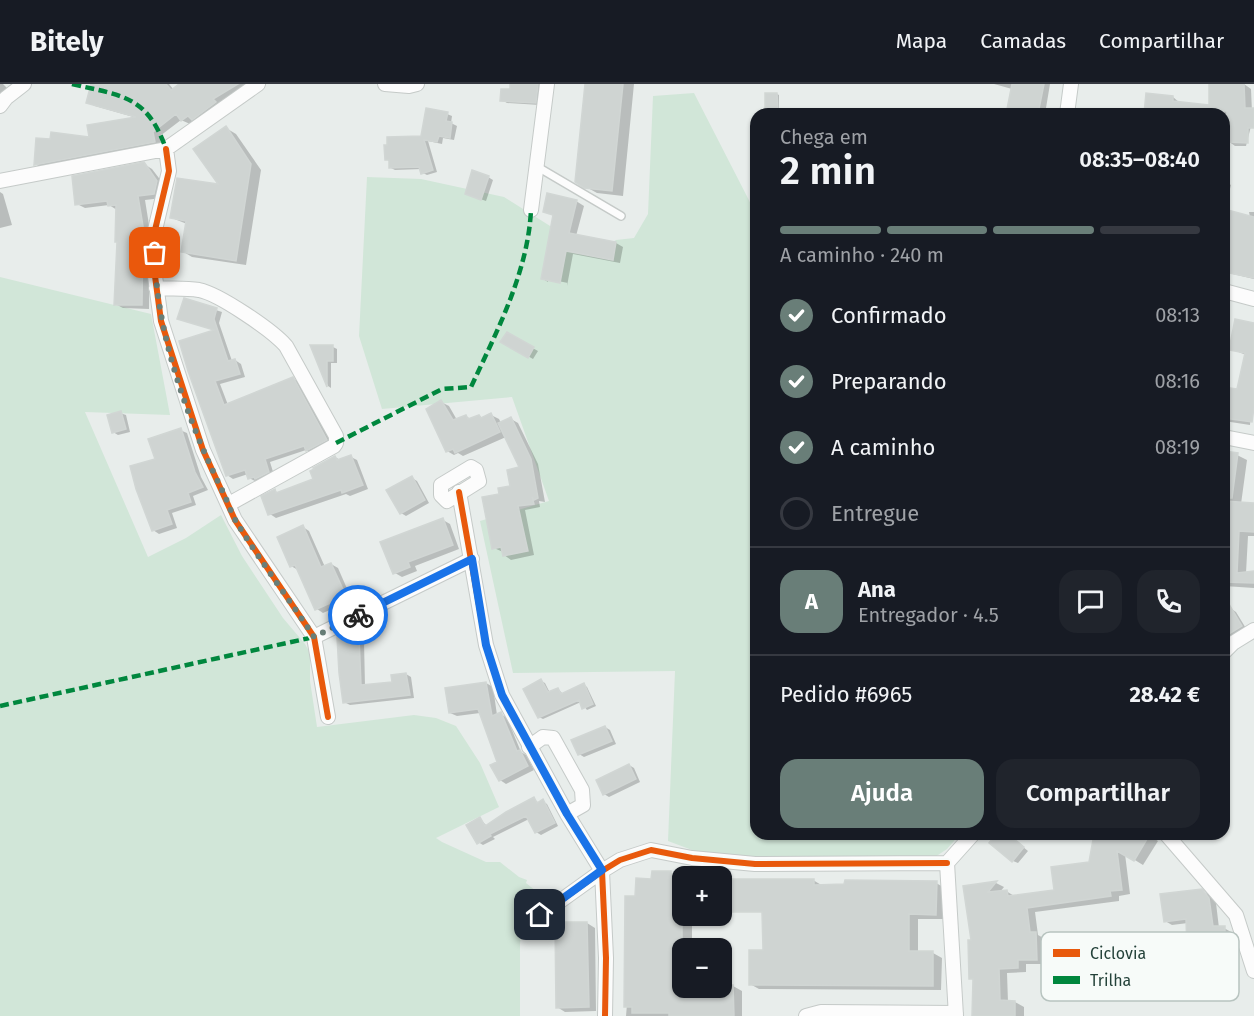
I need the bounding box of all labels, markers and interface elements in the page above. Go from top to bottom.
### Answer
text: Bitely [30,25,103,58]
text: Mapa [896,28,947,54]
text: Camadas [980,28,1066,54]
text: Compartilhar [1099,28,1224,54]
text: Chega em [780,125,868,149]
text: 08:35–08:40 [1079,146,1200,173]
text: 2 min [780,148,876,194]
pin [129,227,180,278]
icon: bag [138,236,171,269]
text: A caminho · 240 m [780,243,944,267]
icon: check [780,299,813,332]
text: Confirmado [831,302,947,329]
text: 08:13 [1155,303,1200,327]
icon: check [780,365,813,398]
text: Preparando [831,368,947,395]
text: 08:16 [1155,369,1200,393]
icon: check [780,431,813,464]
text: A caminho [831,434,935,461]
text: 08:19 [1155,435,1200,459]
text: Entregue [831,500,919,527]
button: chat [1059,570,1122,633]
button: phone [1137,570,1200,633]
text: Ana [858,576,896,603]
courier [328,585,388,645]
text: A [805,588,818,615]
icon: bike [342,599,375,632]
text: Entregador · 4.5 [858,603,999,627]
text: Pedido #6965 [780,681,912,708]
text: 28.42 € [1129,681,1200,708]
button: Ajuda [780,759,984,828]
button: Compartilhar [996,759,1200,828]
map controls [672,866,732,998]
button: + [672,866,732,926]
pin [514,889,565,940]
icon: home [523,898,556,931]
legend [1041,932,1239,1001]
button: − [672,938,732,998]
text: Ciclovia [1090,944,1146,963]
text: Trilha [1090,971,1131,990]

